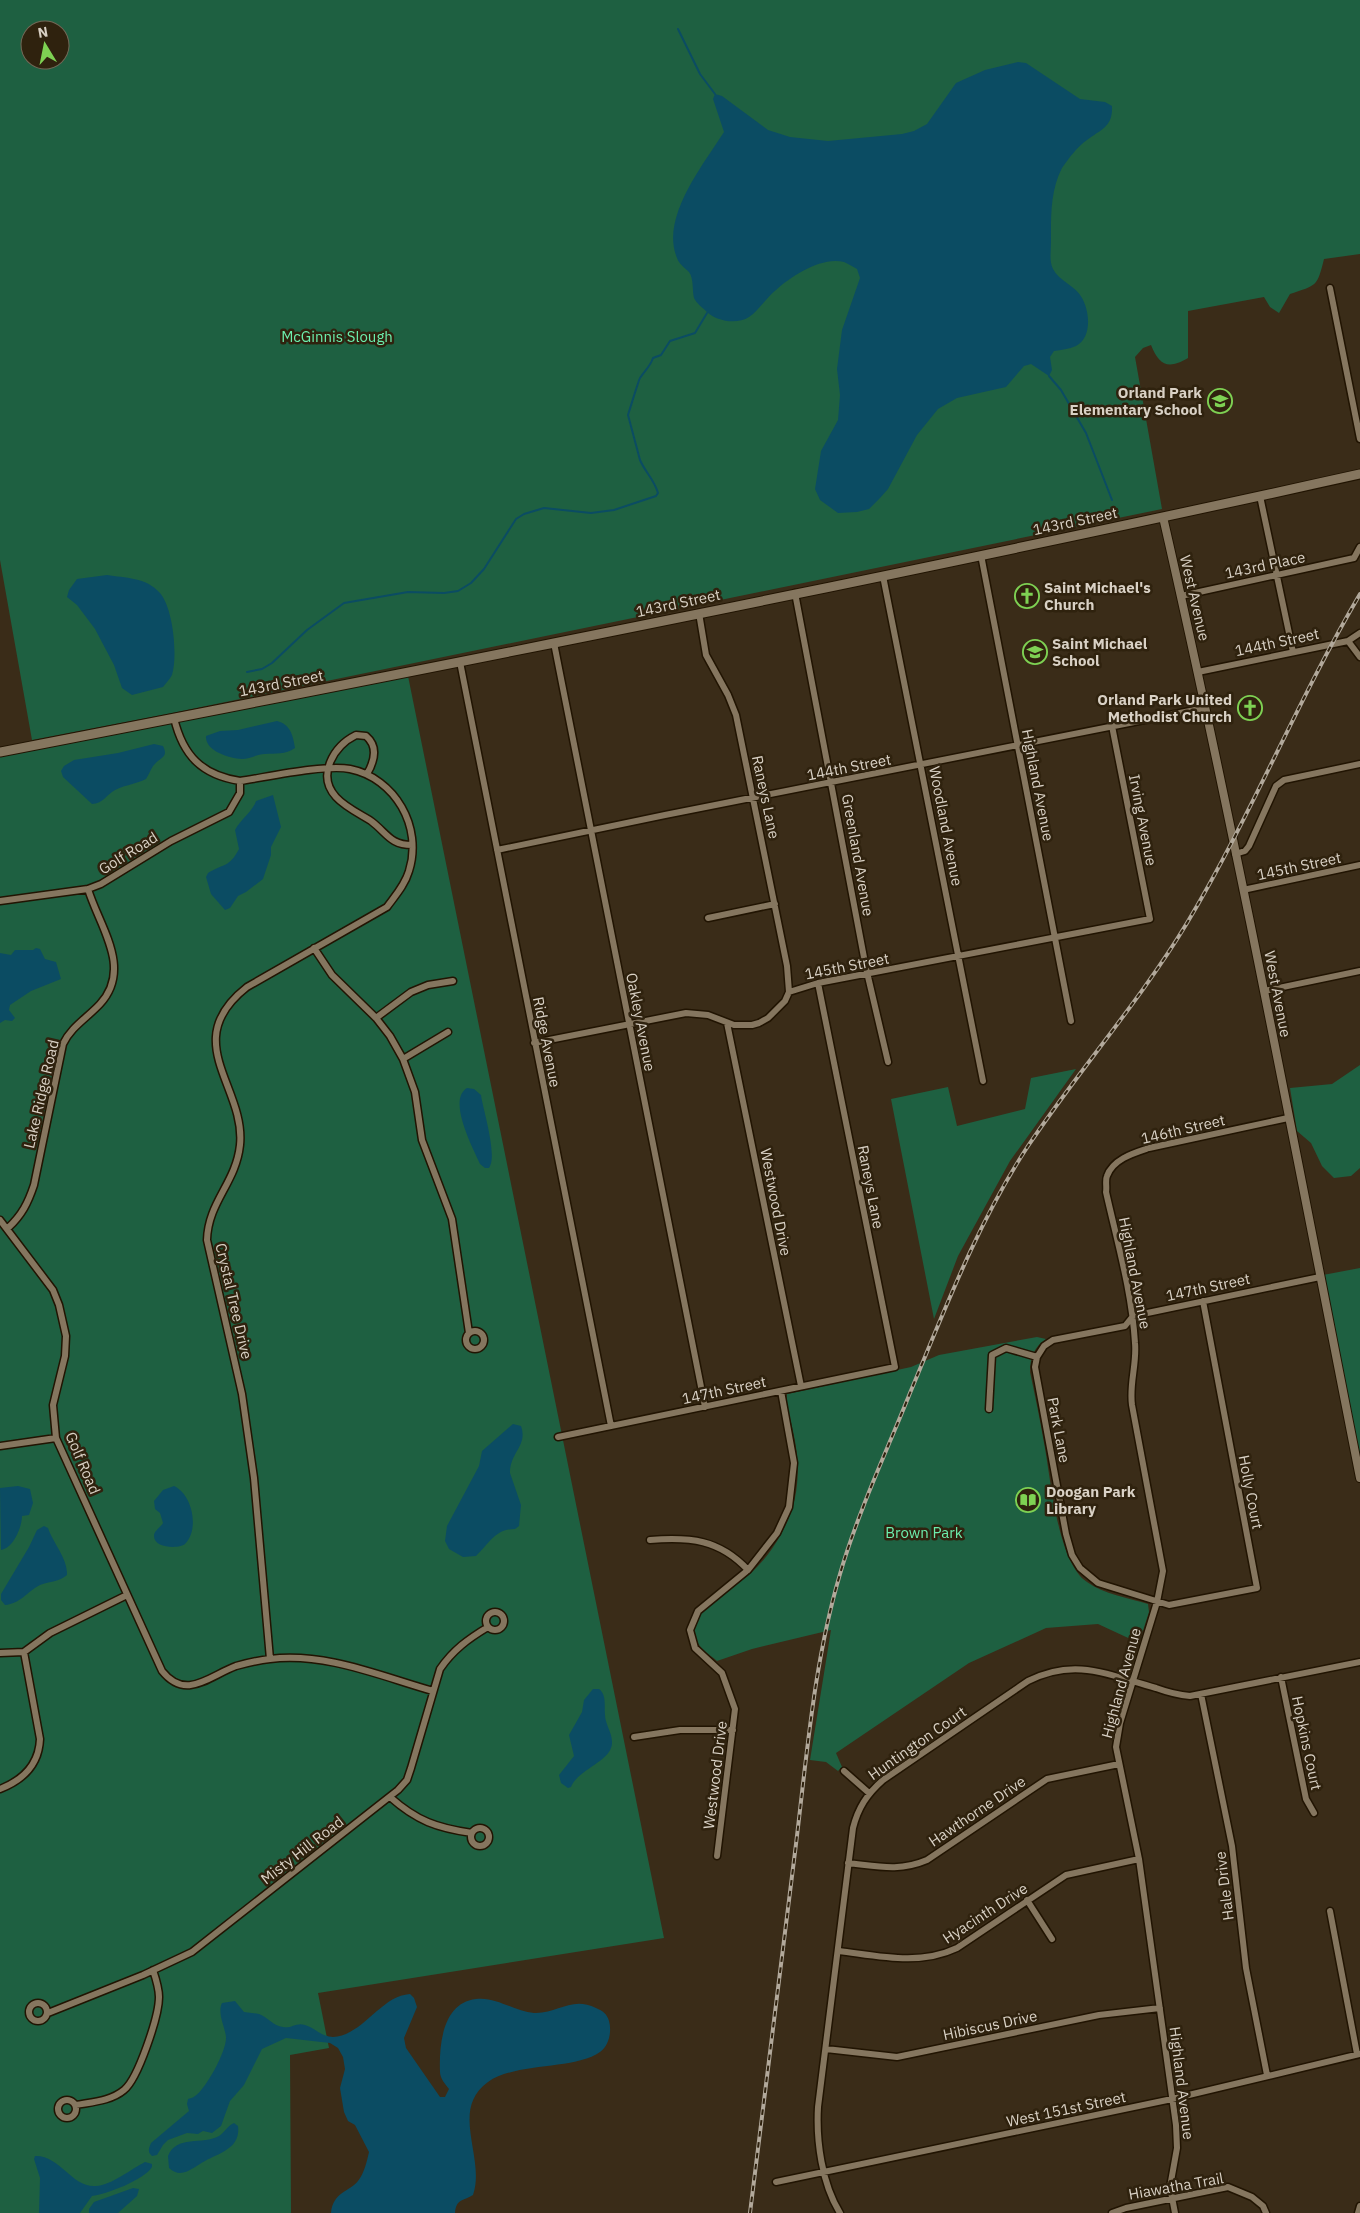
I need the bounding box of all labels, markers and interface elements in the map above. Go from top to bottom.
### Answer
north arrow [20,20,70,70]
text: N [36,22,49,42]
park label: McGinnis Slough [281,327,393,346]
place label: Orland Park Elementary School [1070,383,1202,419]
school or university icon: Orland Park Elementary School [1207,388,1233,414]
street label: 143rd Street [1031,503,1119,539]
street label: 143rd Place [1223,547,1307,583]
street label: West Avenue [1176,553,1214,643]
place label: Saint Michael's Church [1044,578,1151,614]
church icon: Saint Michael's Church [1014,583,1040,609]
street label: 143rd Street [634,585,722,621]
street label: 144th Street [1233,624,1321,660]
place label: Saint Michael School [1052,634,1148,670]
school or university icon: Saint Michael School [1022,639,1048,665]
street label: 143rd Street [237,665,325,701]
place label: Orland Park United Methodist Church [1097,690,1232,726]
church icon: Orland Park United Methodist Church [1237,695,1263,721]
street label: Highland Avenue [1018,727,1058,843]
street label: 144th Street [805,750,893,784]
street label: Raneys Lane [748,754,784,840]
street label: Woodland Avenue [925,765,967,887]
street label: Irving Avenue [1125,773,1161,867]
street label: Greenland Avenue [838,792,878,918]
street label: Golf Road [95,828,161,878]
street label: 145th Street [1255,848,1343,884]
street label: 145th Street [803,949,891,983]
street label: West Avenue [1260,949,1296,1039]
street label: Oakley Avenue [622,971,660,1073]
street label: Ridge Avenue [529,995,565,1089]
street label: Lake Ridge Road [19,1038,63,1150]
street label: 146th Street [1139,1110,1227,1148]
street label: Raneys Lane [854,1144,888,1230]
street label: Westwood Drive [756,1147,796,1257]
street label: Highland Avenue [1115,1215,1155,1331]
street label: Crystal Tree Drive [211,1241,257,1361]
street label: 147th Street [1164,1269,1252,1305]
street label: 147th Street [680,1372,768,1408]
street label: Park Lane [1043,1396,1075,1464]
street label: Golf Road [61,1429,105,1497]
street label: Holly Court [1235,1453,1267,1531]
place label: Doogan Park Library [1046,1482,1136,1518]
library icon: Doogan Park Library [1015,1487,1041,1513]
park label: Brown Park [885,1523,963,1542]
street label: Highland Avenue [1097,1626,1145,1740]
street label: Hopkins Court [1288,1694,1326,1792]
street label: Huntington Court [864,1702,970,1784]
street label: Westwood Drive [699,1720,731,1830]
street label: Hawthorne Drive [925,1772,1029,1850]
street label: Misty Hill Road [257,1812,347,1888]
street label: Hale Drive [1210,1850,1238,1922]
street label: Hyacinth Drive [939,1878,1031,1948]
street label: Hibiscus Drive [941,2006,1039,2044]
street label: Highland Avenue [1166,2025,1198,2141]
street label: West 151st Street [1005,2087,1127,2131]
street label: Hiawatha Trail [1127,2168,1225,2204]

